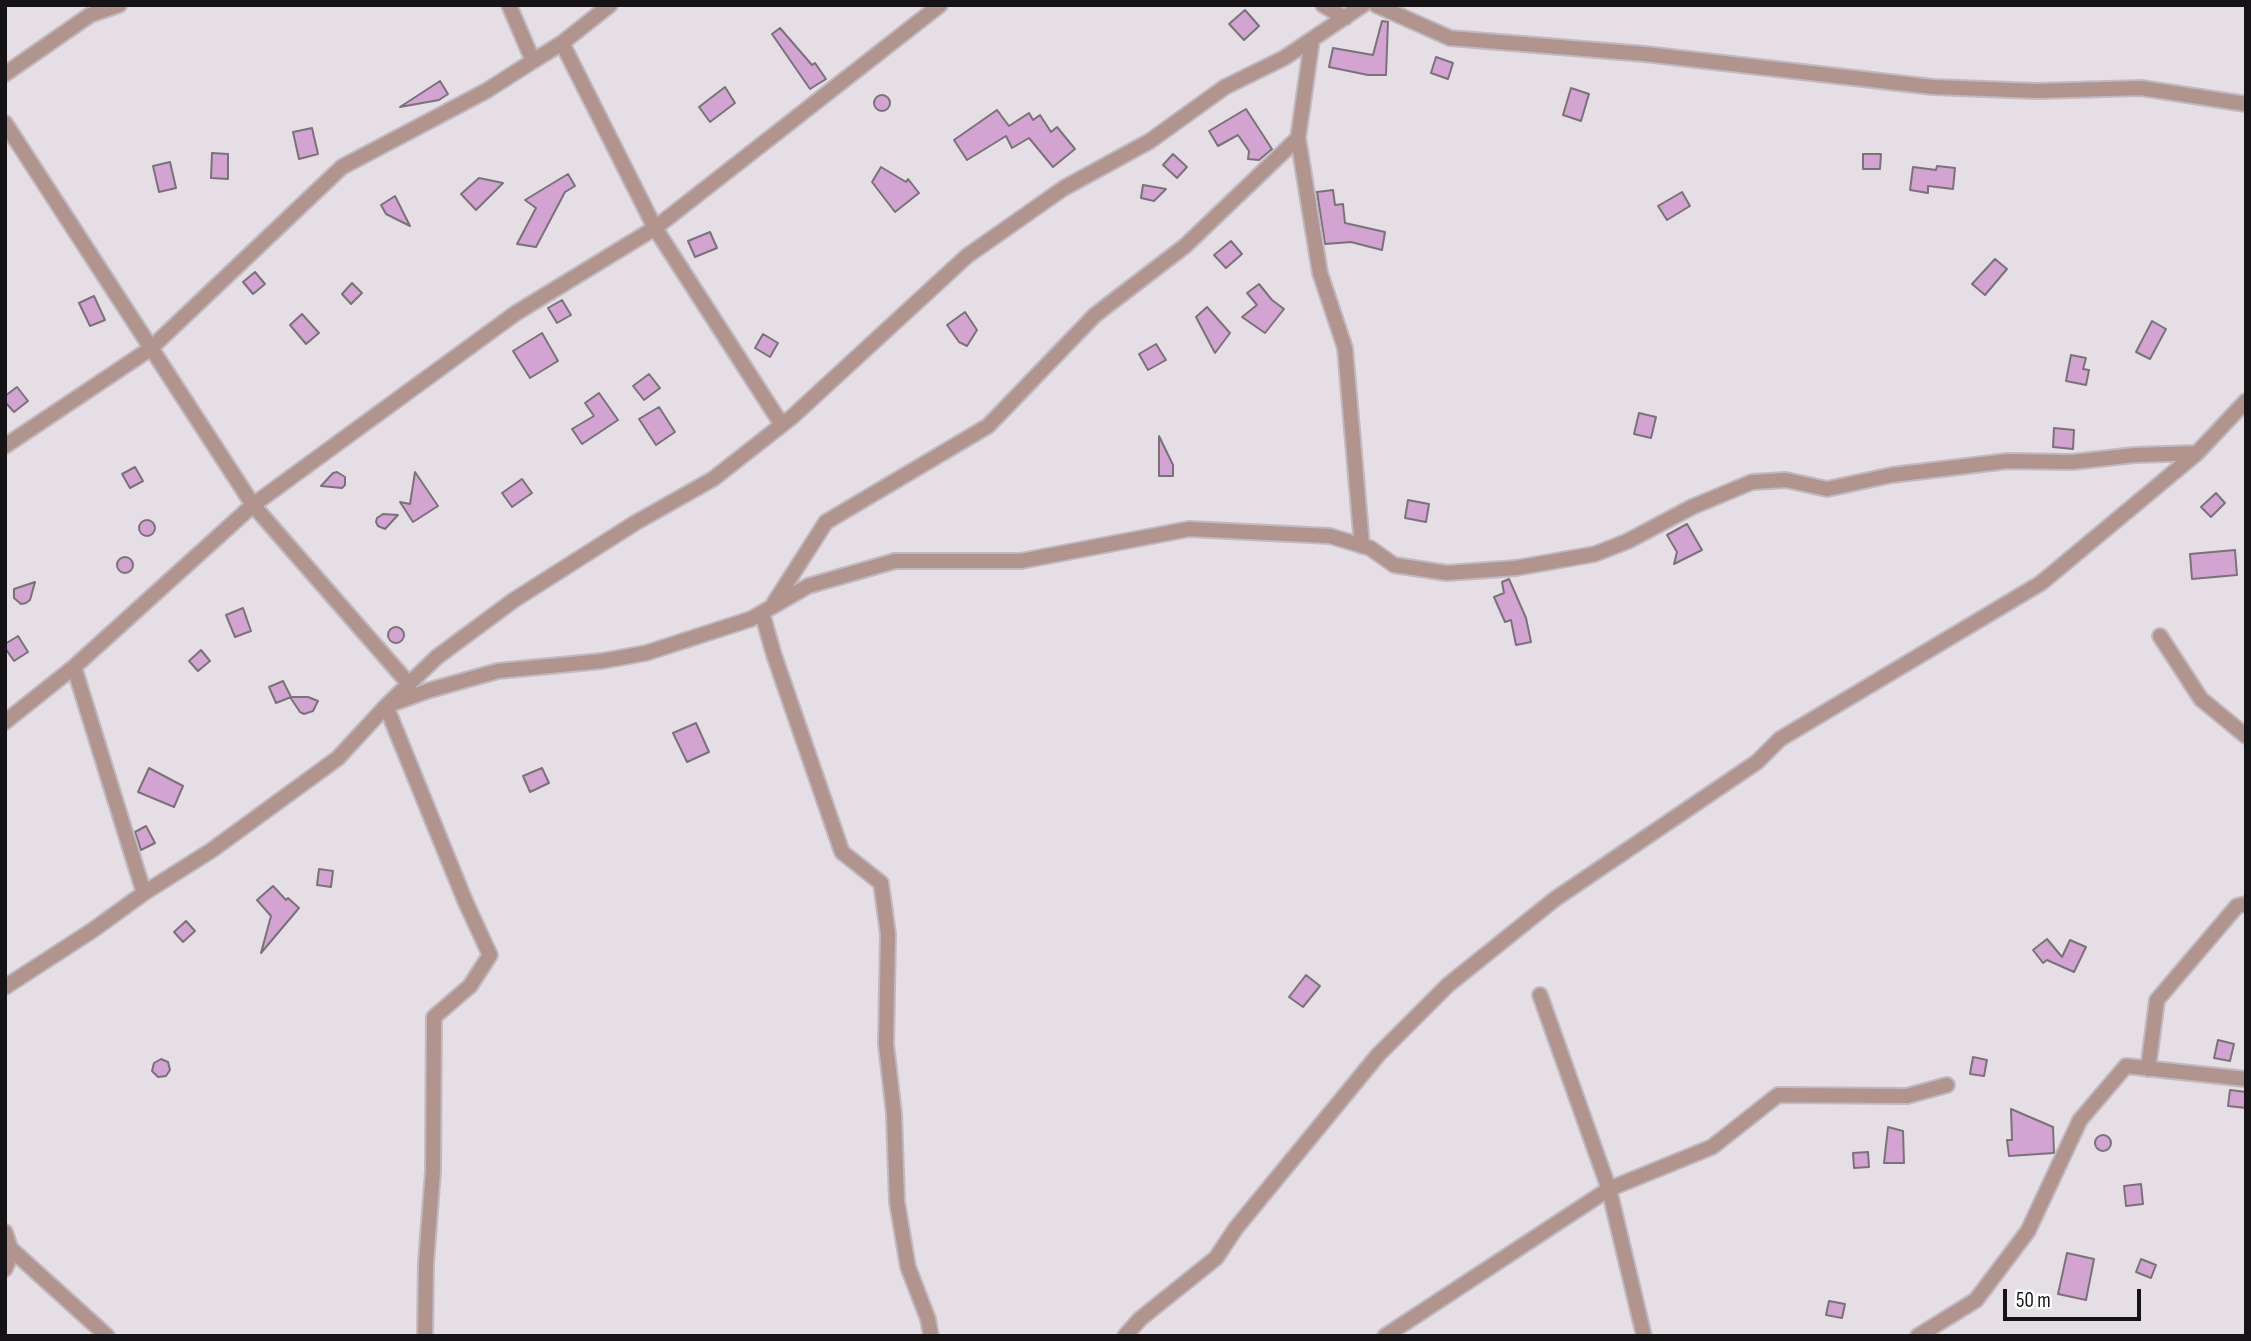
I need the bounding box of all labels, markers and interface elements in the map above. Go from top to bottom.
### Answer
scale bar [2006,1274,2144,1318]
text: 50 m [2016,1288,2051,1313]

